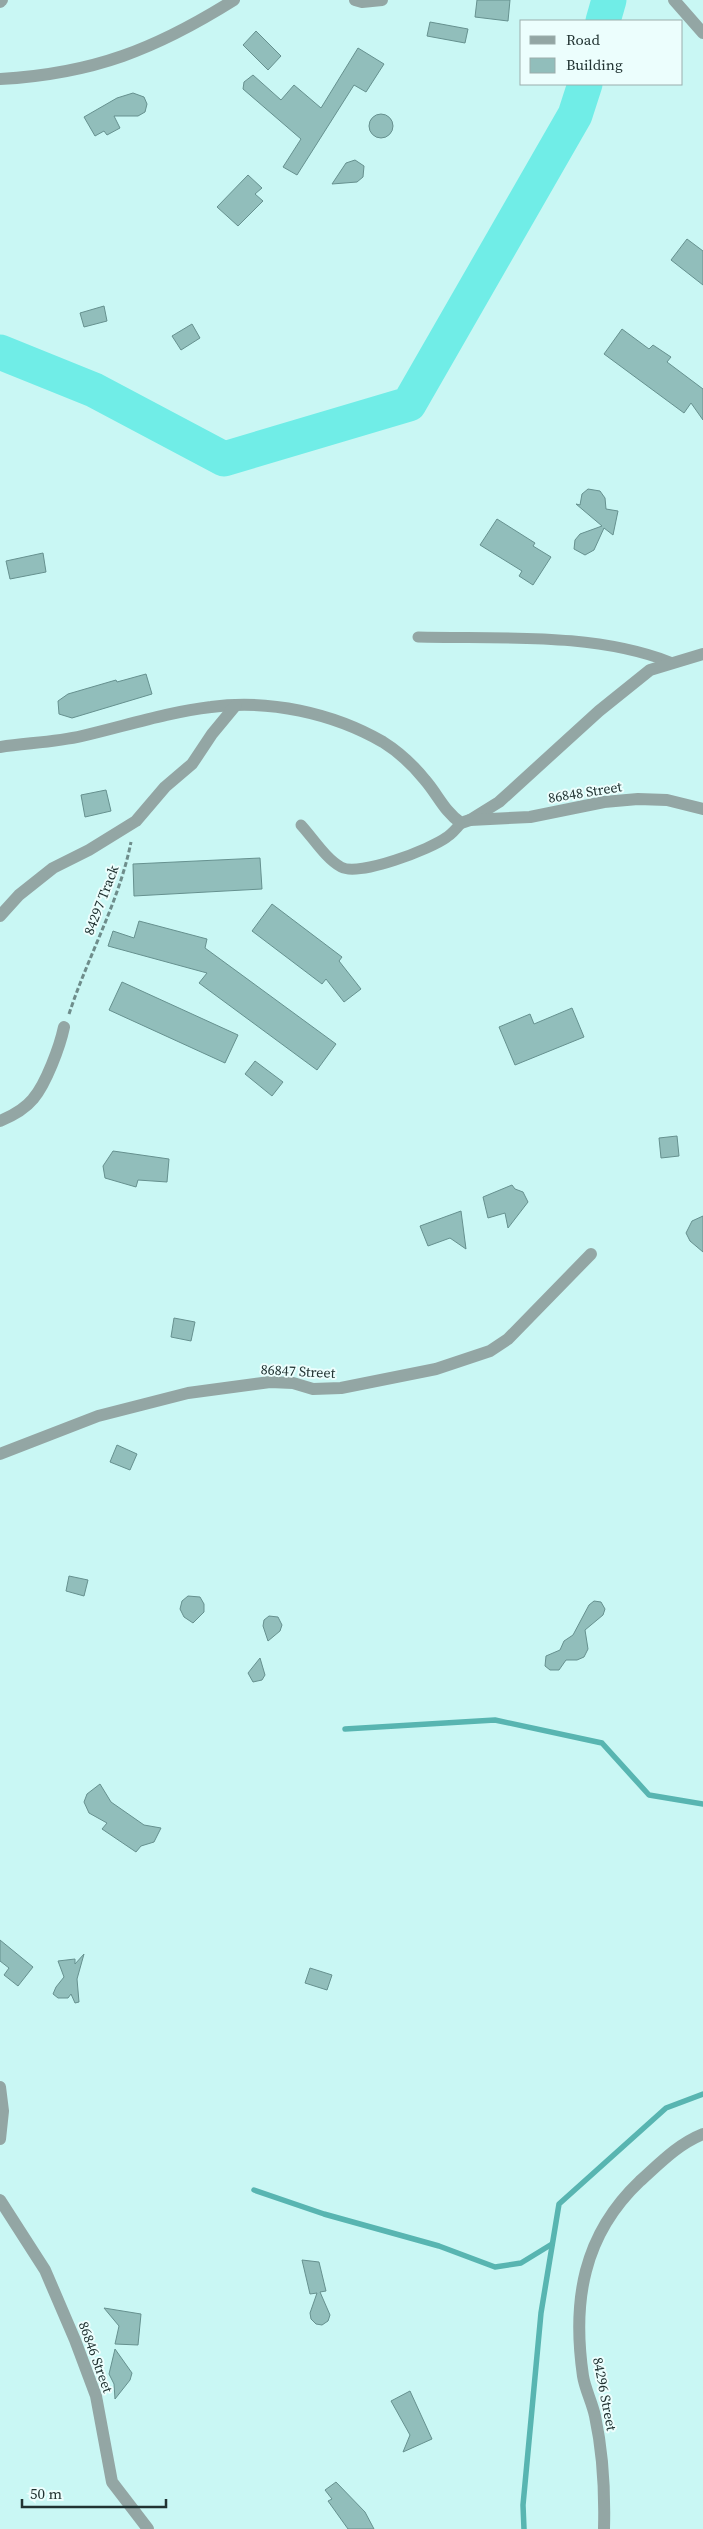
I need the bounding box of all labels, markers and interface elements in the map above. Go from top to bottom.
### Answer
legend [520,20,683,85]
text: Road [566,29,600,50]
text: Building [566,54,623,75]
street label: 86848 Street [547,776,624,808]
street label: 84297 Track [79,862,124,938]
street label: 86847 Street [260,1359,336,1383]
street label: 86846 Street [74,2319,118,2396]
street label: 84296 Street [588,2356,622,2433]
scale bar [22,2476,166,2508]
text: 50 m [30,2483,62,2504]

